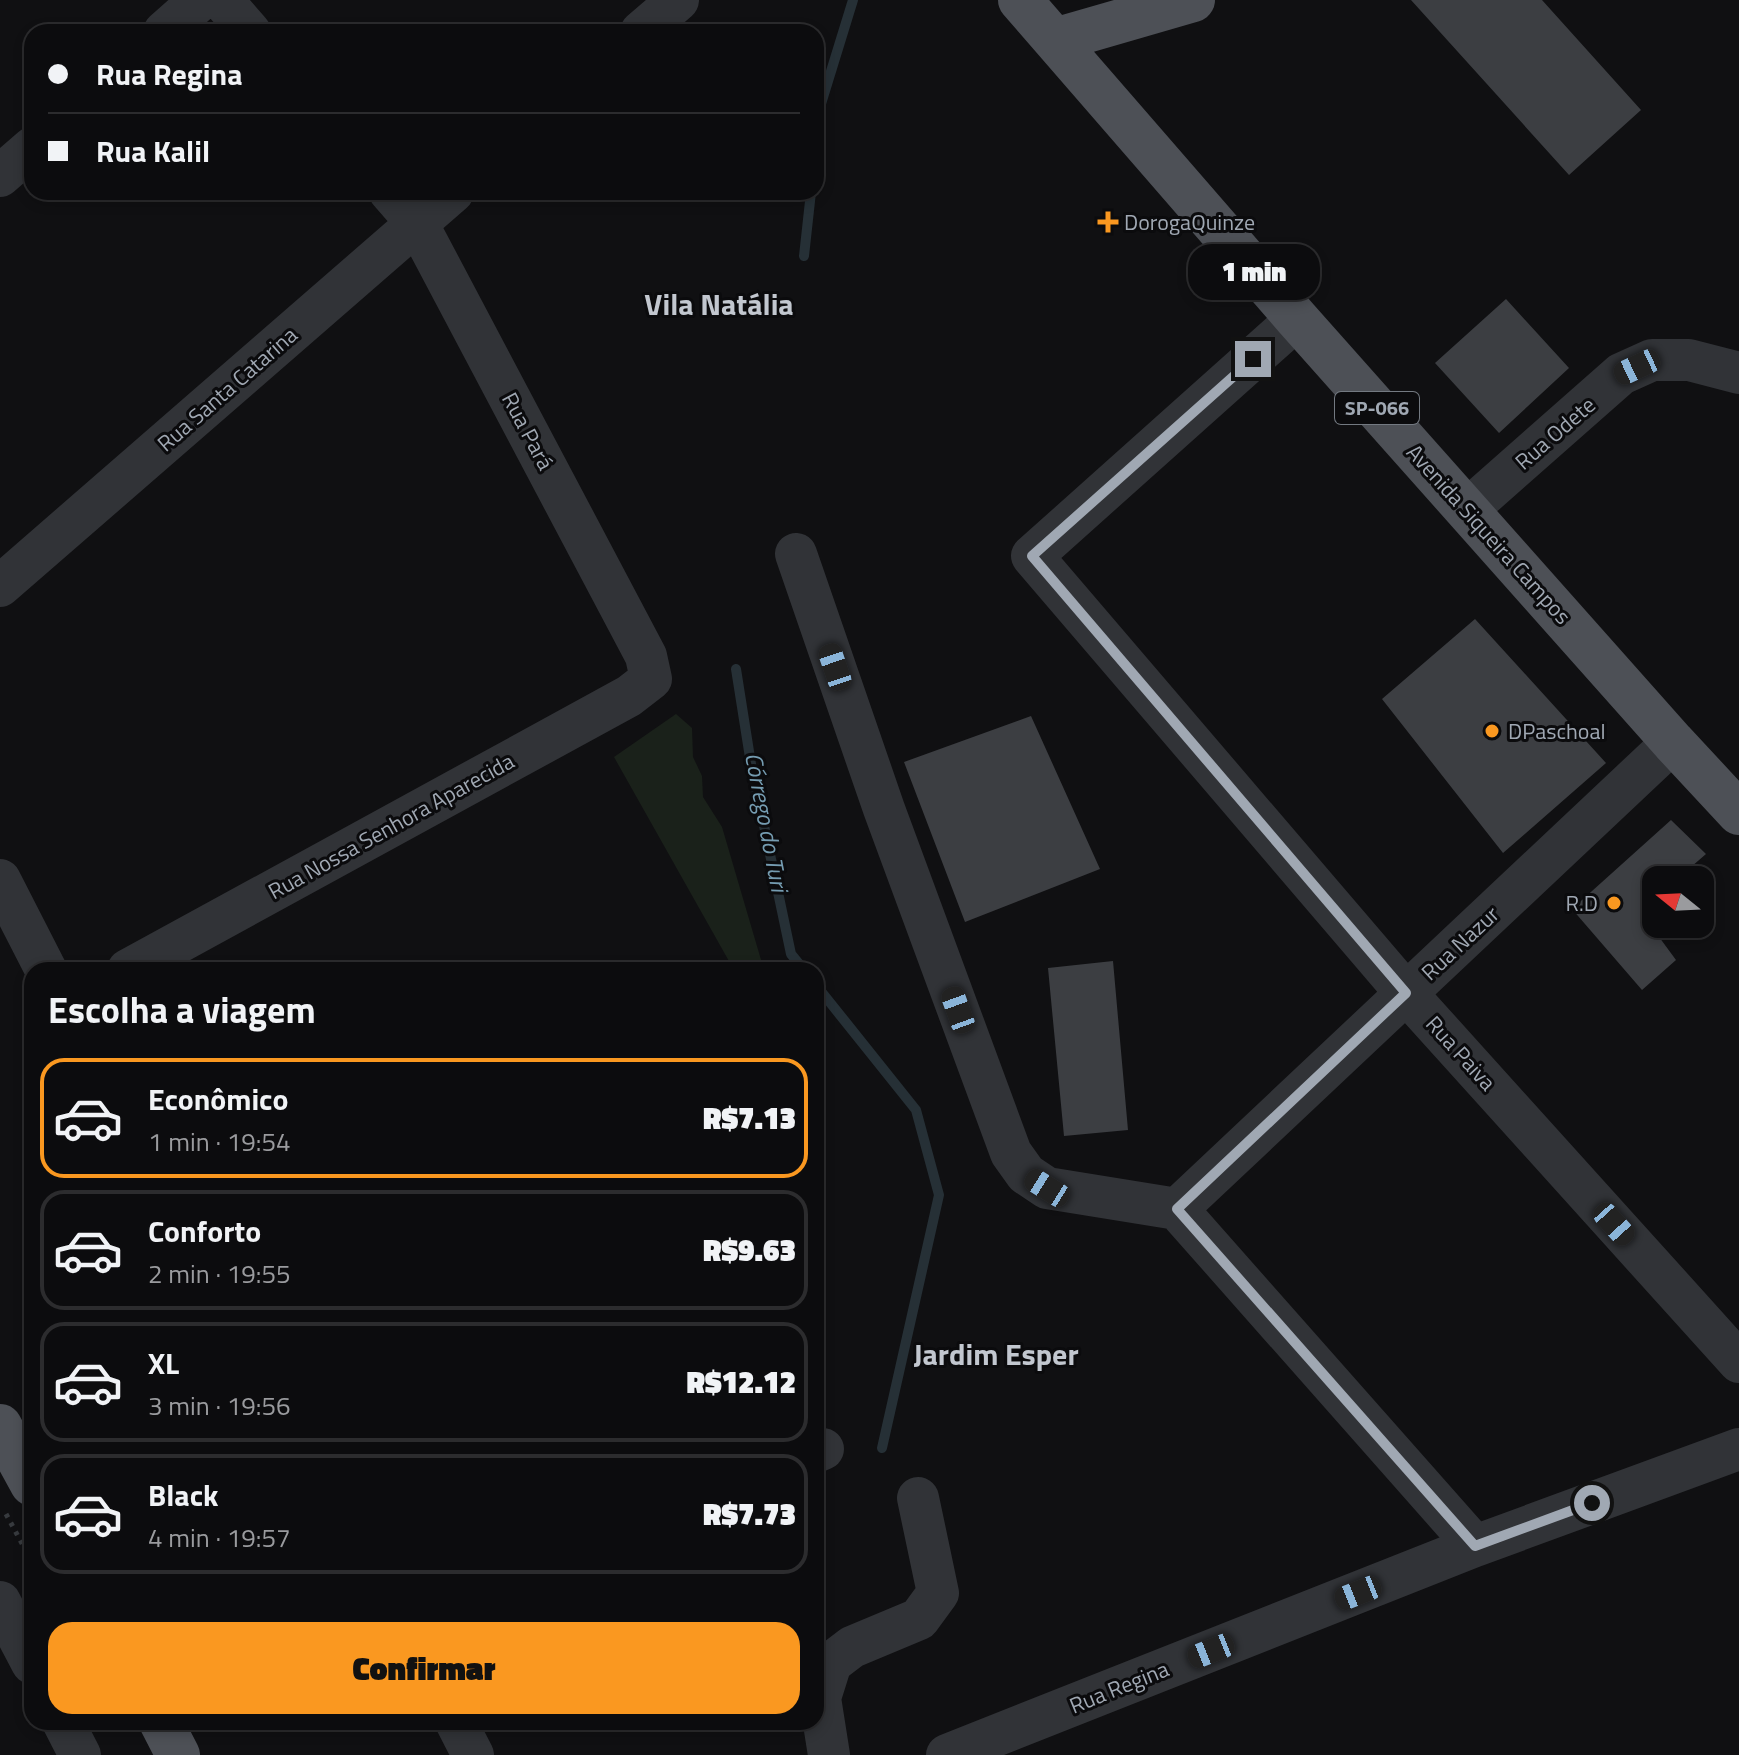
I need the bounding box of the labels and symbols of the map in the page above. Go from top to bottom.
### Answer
place label: DorogaQuinze [1124,205,1255,239]
marker: DorogaQuinze [1099,213,1117,231]
callout: 1 min [1187,243,1319,299]
district label: Vila Natália [644,281,794,327]
street label: Rua Santa Catarina [149,318,305,460]
route end [1235,341,1271,377]
car [1610,346,1664,388]
street label: Rua Pará [493,386,563,476]
street label: Rua Odete [1507,388,1603,478]
road number: SP-066 [1335,392,1419,424]
street label: Avenida Siqueira Campos [1399,436,1579,632]
car [816,640,854,694]
place label: DPaschoal [1508,714,1606,748]
marker: DPaschoal [1483,722,1501,740]
street label: Rua Nossa Senhora Aparecida [262,744,520,908]
water label: Córrego do Turi [736,749,799,898]
north arrow [1642,866,1714,938]
place label: R.D [1566,886,1598,920]
marker: R.D [1605,894,1623,912]
street label: Rua Nazur [1413,897,1507,988]
car [939,983,977,1037]
street label: Rua Paiva [1418,1008,1504,1098]
car [1020,1165,1074,1211]
car [1589,1198,1639,1250]
district label: Jardim Esper [913,1331,1079,1377]
route start [1574,1485,1610,1521]
car [1331,1573,1385,1613]
car [1184,1631,1238,1671]
street label: Rua Regina [1064,1652,1174,1722]

